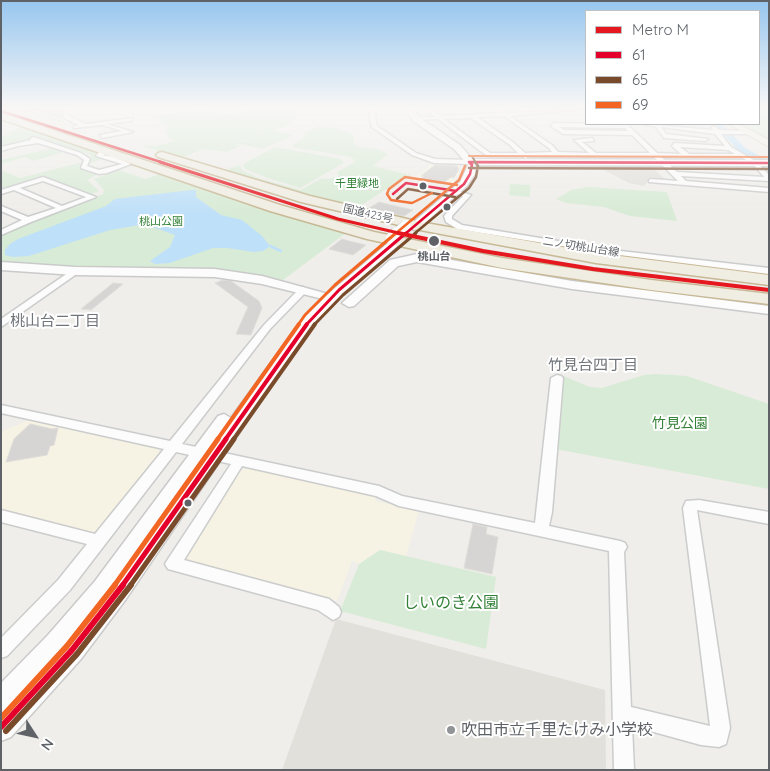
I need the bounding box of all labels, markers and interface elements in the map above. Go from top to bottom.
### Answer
legend [585,10,760,125]
text: Metro M [632,20,689,39]
text: 61 [632,45,646,64]
text: 65 [632,70,648,89]
text: 69 [632,95,648,114]
park label: 千里緑地 [335,177,379,191]
unlabelled marker [418,181,428,191]
street label: 国道423号 [342,202,394,226]
unlabelled marker [442,202,452,212]
park label: 桃山公園 [139,215,183,229]
marker: 桃山台 [427,234,441,248]
street label: 二ノ切桃山台線 [542,234,620,260]
place label: 桃山台 [418,250,450,264]
district label: 桃山台二丁目 [10,312,100,330]
district label: 竹見台四丁目 [548,356,638,374]
park label: 竹見公園 [652,416,708,432]
unlabelled marker [183,498,193,508]
park label: しいのき公園 [403,593,499,613]
north arrow [10,711,60,761]
place label: 吹田市立千里たけみ小学校 [461,720,653,740]
marker: 吹田市立千里たけみ小学校 [445,724,457,736]
text: N [37,735,58,754]

